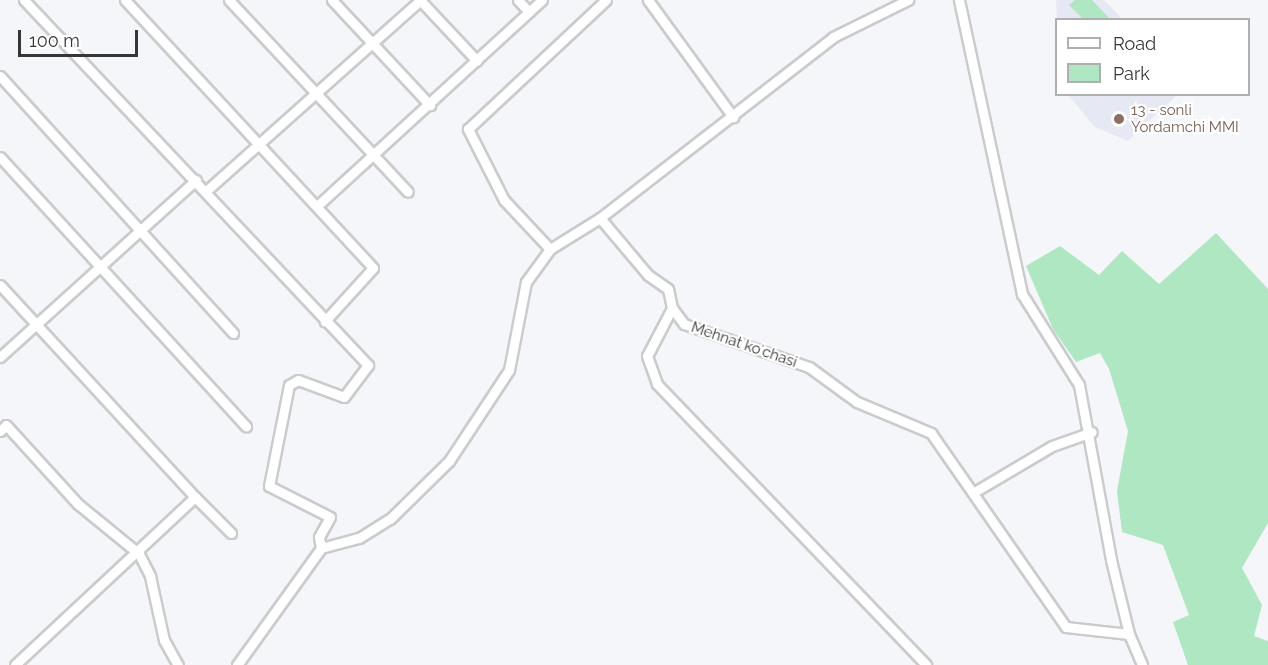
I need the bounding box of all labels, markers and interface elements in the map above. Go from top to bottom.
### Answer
scale bar [21,18,141,56]
legend [1055,18,1250,96]
text: 100 m [29,30,80,51]
text: Road [1113,33,1156,54]
text: Park [1113,63,1150,84]
place label: 13 - sonli Yordamchi MMI [1131,101,1239,136]
marker: 13 - sonli Yordamchi MMI [1112,112,1126,126]
street label: Mehnat koʻchasi [689,318,799,372]

